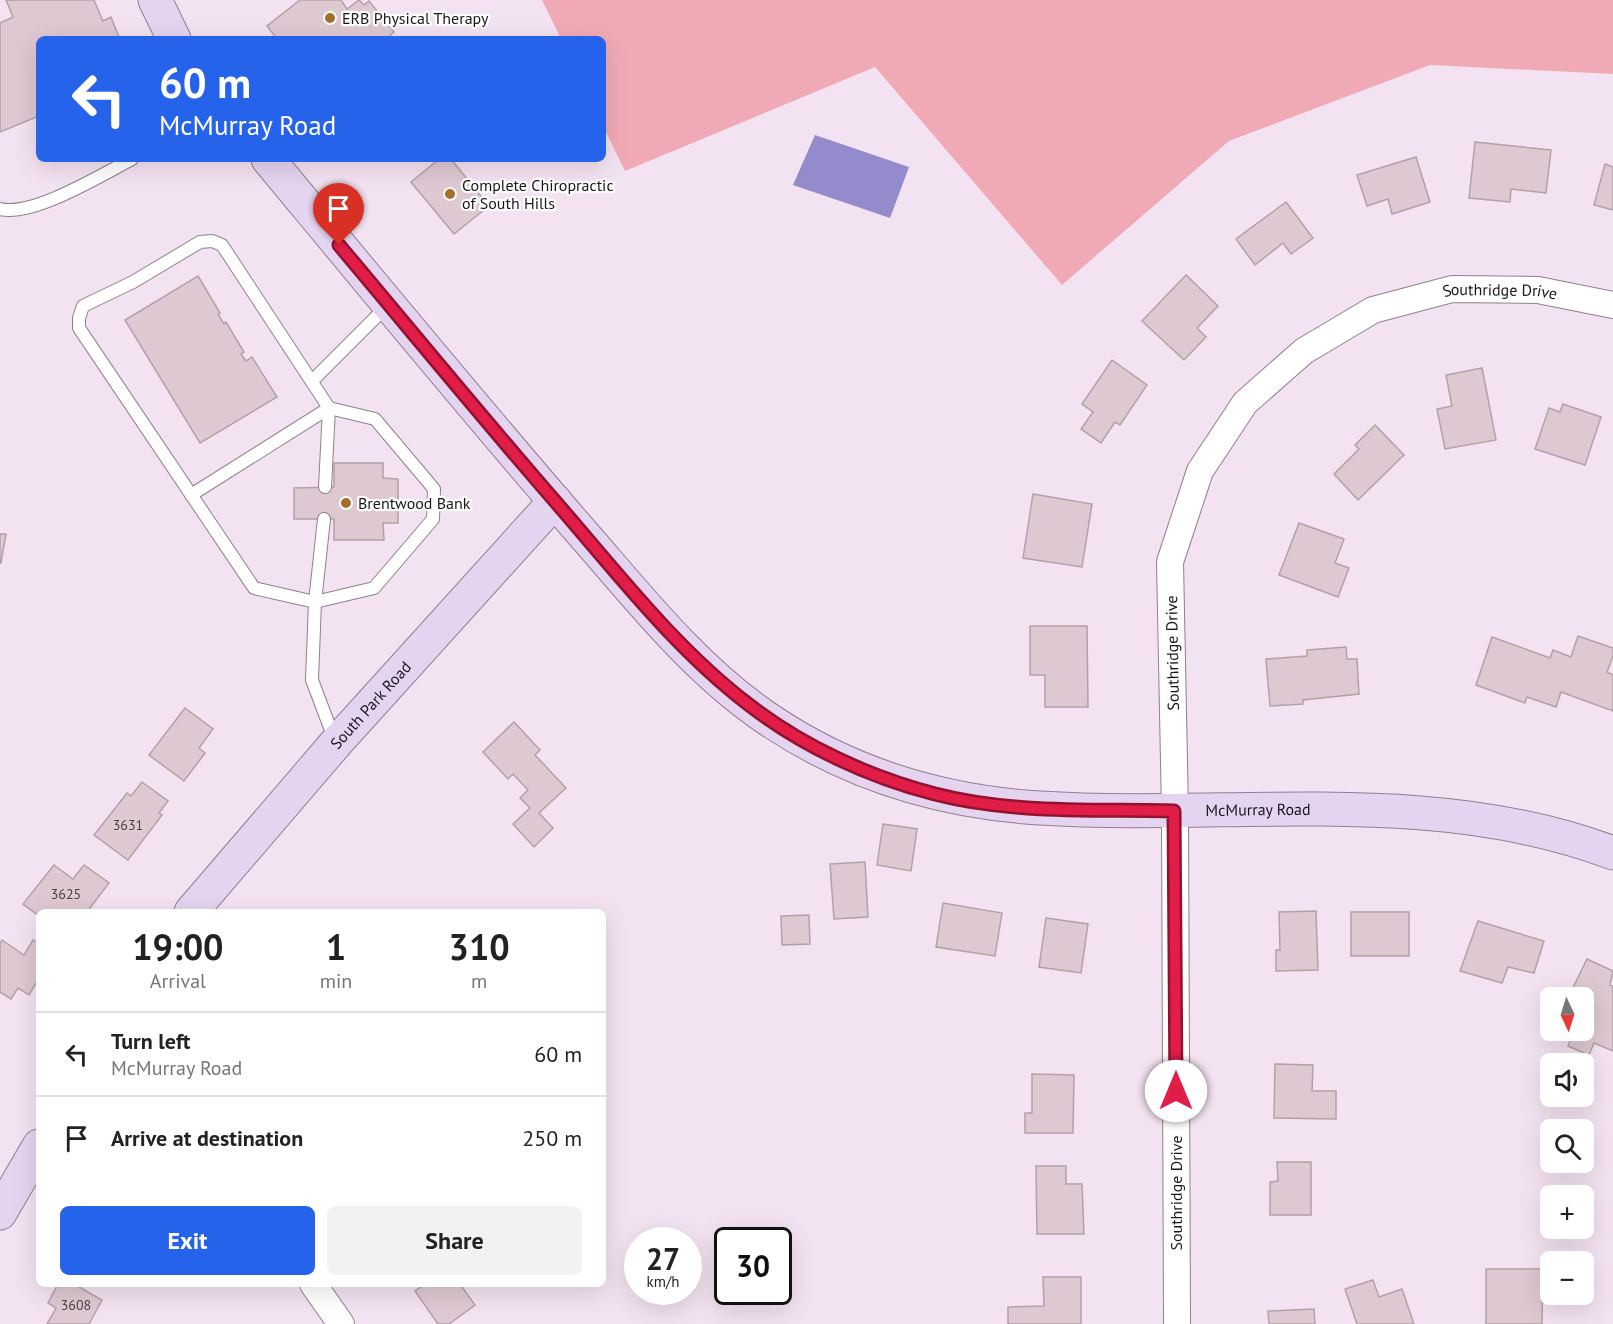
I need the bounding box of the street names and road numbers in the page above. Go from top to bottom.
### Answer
street label: Southridge Drive [1440,279,1559,304]
street label: Southridge Drive [1161,595,1183,711]
street label: South Park Road [326,657,415,753]
street label: McMurray Road [1205,799,1311,820]
street label: Southridge Drive [1166,1135,1186,1251]

